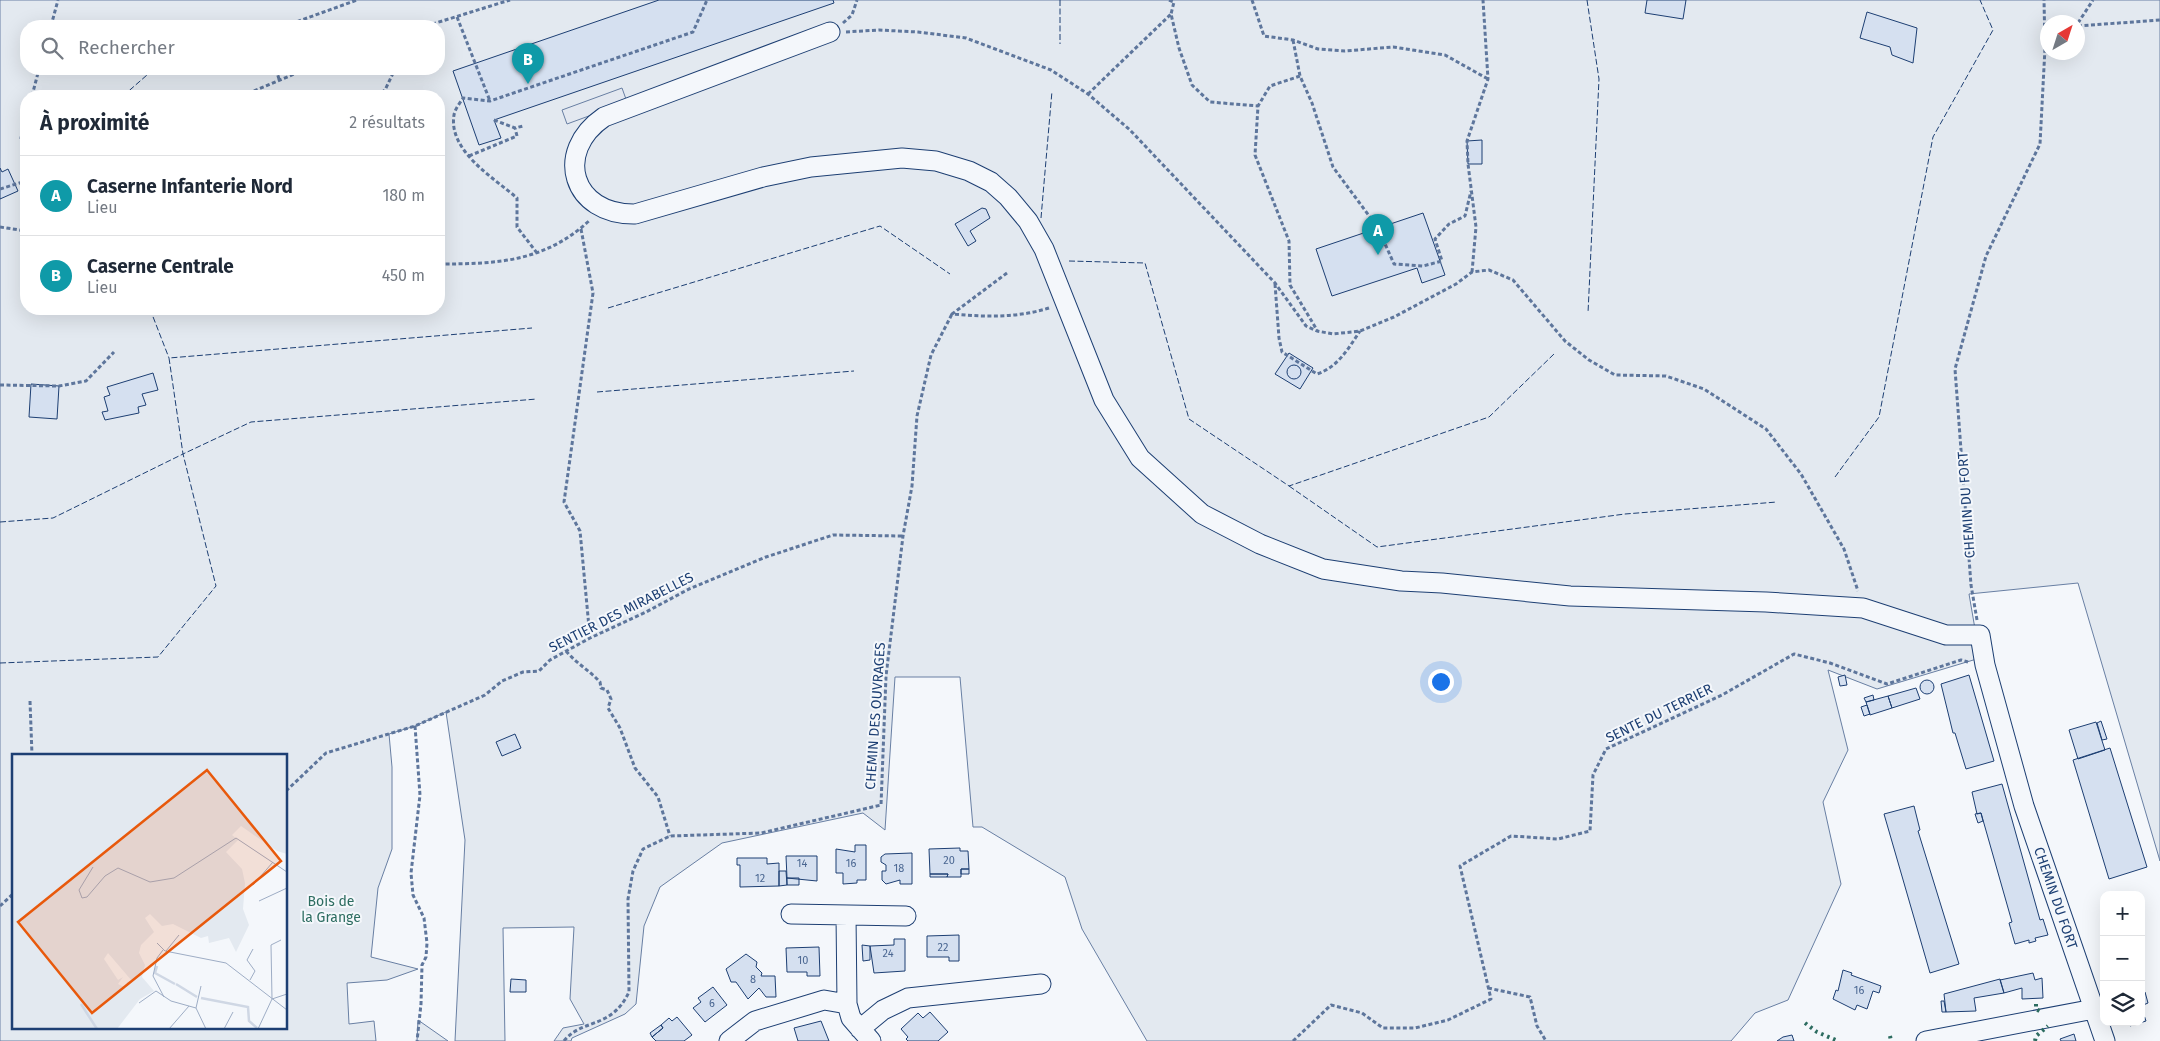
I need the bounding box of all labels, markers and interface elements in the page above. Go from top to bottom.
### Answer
north arrow [2040,15,2085,60]
search box [20,20,445,75]
icon: search [38,34,66,62]
text: Rechercher [78,36,175,59]
pin: B [512,43,544,84]
text: À proximité [40,110,149,136]
text: 2 résultats [349,113,425,132]
text: Caserne Infanterie Nord [87,175,293,198]
text: A [51,186,61,205]
text: 180 m [382,186,425,205]
text: Lieu [87,198,118,217]
pin: A [1362,214,1394,255]
text: Caserne Centrale [87,255,234,278]
text: B [51,266,61,285]
text: 450 m [382,266,425,285]
text: Lieu [87,278,118,297]
street label: CHEMIN DU FORT [1954,450,1979,559]
street label: SENTIER DES MIRABELLES [546,568,697,656]
street label: CHEMIN DES OUVRAGES [862,641,889,790]
your location [1428,669,1454,695]
street label: SENTE DU TERRIER [1603,680,1716,747]
inset map [12,754,288,1028]
street label: CHEMIN DU FORT [2030,845,2081,952]
house number: 20 [943,854,955,867]
house number: 14 [797,857,807,870]
house number: 16 [846,857,856,870]
house number: 18 [894,862,904,875]
house number: 12 [755,872,765,885]
map controls [2100,891,2145,1026]
button: + [2100,891,2145,936]
park label: Bois de la Grange [301,893,361,926]
button: − [2100,936,2145,981]
house number: 22 [938,941,948,954]
house number: 24 [883,947,894,960]
house number: 10 [798,954,808,967]
house number: 8 [750,973,756,986]
button: layers [2100,981,2145,1026]
house number: 16 [1854,984,1864,997]
house number: 6 [709,997,715,1010]

